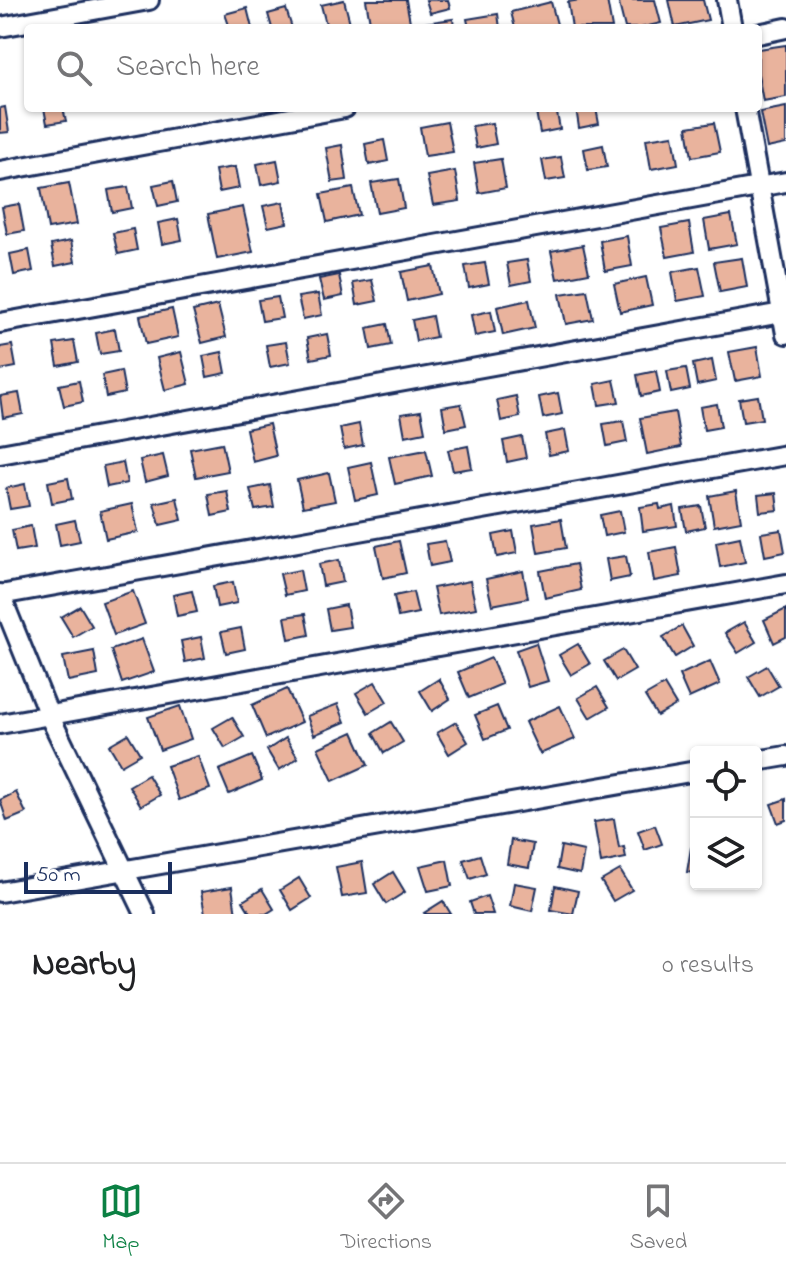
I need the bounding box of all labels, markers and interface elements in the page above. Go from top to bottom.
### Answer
search box [24,24,762,112]
icon: search [52,46,96,90]
text: Search here [116,46,260,90]
map controls [690,746,762,890]
button: locate [690,746,762,818]
button: layers [690,818,762,890]
scale bar [24,858,172,894]
text: 50 m [36,860,81,892]
text: Nearby [32,941,136,991]
text: 0 results [662,947,754,985]
tab: Map [99,1179,143,1259]
tab: Directions [341,1179,432,1259]
tab: Saved [630,1179,687,1259]

